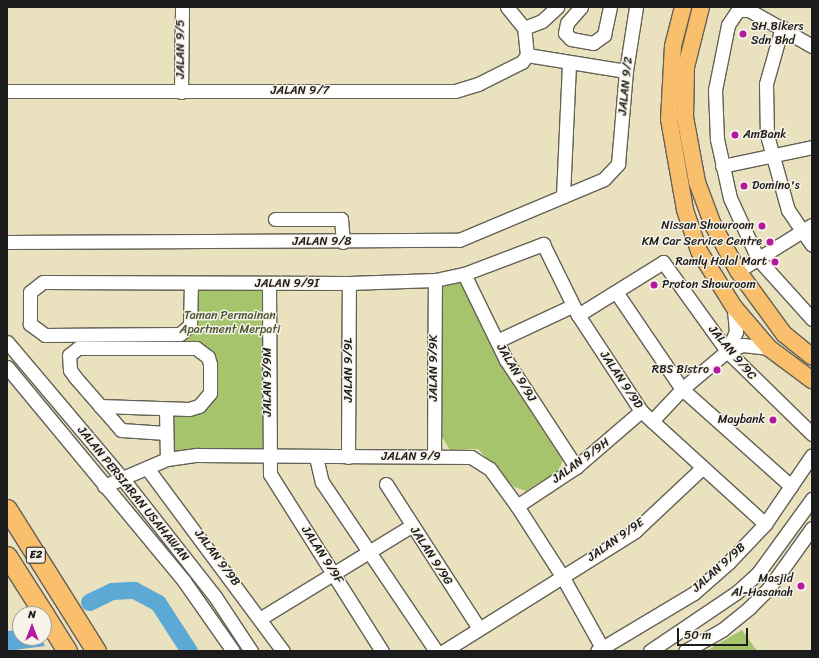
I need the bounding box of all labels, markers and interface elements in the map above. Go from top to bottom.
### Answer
street label: JALAN 9/5 [174,19,188,79]
place label: SH Bikers Sdn Bhd [751,20,803,48]
marker: SH Bikers Sdn Bhd [738,29,748,39]
street label: JALAN 9/2 [616,56,636,116]
street label: JALAN 9/7 [271,84,329,98]
place label: AmBank [743,128,787,142]
marker: AmBank [730,130,740,140]
place label: Domino's [752,179,800,193]
marker: Domino's [739,181,749,191]
place label: Nissan Showroom [661,219,754,233]
marker: Nissan Showroom [757,221,767,231]
street label: JALAN 9/8 [293,235,351,249]
place label: KM Car Service Centre [641,235,762,249]
marker: KM Car Service Centre [765,237,775,247]
place label: Ramly Halal Mart [675,255,767,269]
marker: Ramly Halal Mart [770,257,780,267]
street label: JALAN 9/9I [255,277,319,291]
place label: Proton Showroom [662,278,756,292]
marker: Proton Showroom [649,280,659,290]
park label: Taman Permainan Apartment Merpati [179,309,281,337]
street label: JALAN 9/9C [705,323,759,383]
street label: JALAN 9/9K [427,335,441,401]
street label: JALAN 9/9L [342,338,356,402]
street label: JALAN 9/9J [493,342,539,404]
street label: JALAN 9/9M [261,348,275,416]
street label: JALAN 9/9D [597,349,645,411]
place label: RBS Bistro [652,363,709,377]
marker: RBS Bistro [712,365,722,375]
place label: Maybank [718,413,765,427]
marker: Maybank [768,415,778,425]
street label: JALAN PERSIARAN USAHAWAN [74,424,192,564]
street label: JALAN 9/9H [549,435,613,487]
street label: JALAN 9/9 [381,450,441,464]
street label: JALAN 9/9E [585,515,647,565]
street label: JALAN 9/9F [298,524,346,586]
street label: JALAN 9/9G [407,524,455,588]
street label: JALAN 9/9B [191,527,243,589]
street label: JALAN 9/9B [689,540,749,596]
road number: E2 [25,546,47,564]
place label: Masjid Al-Hasanah [731,572,793,600]
marker: Masjid Al-Hasanah [796,581,806,591]
text: N [28,605,36,624]
north arrow [12,606,52,646]
scale bar [679,620,750,646]
text: 50 m [684,624,711,646]

